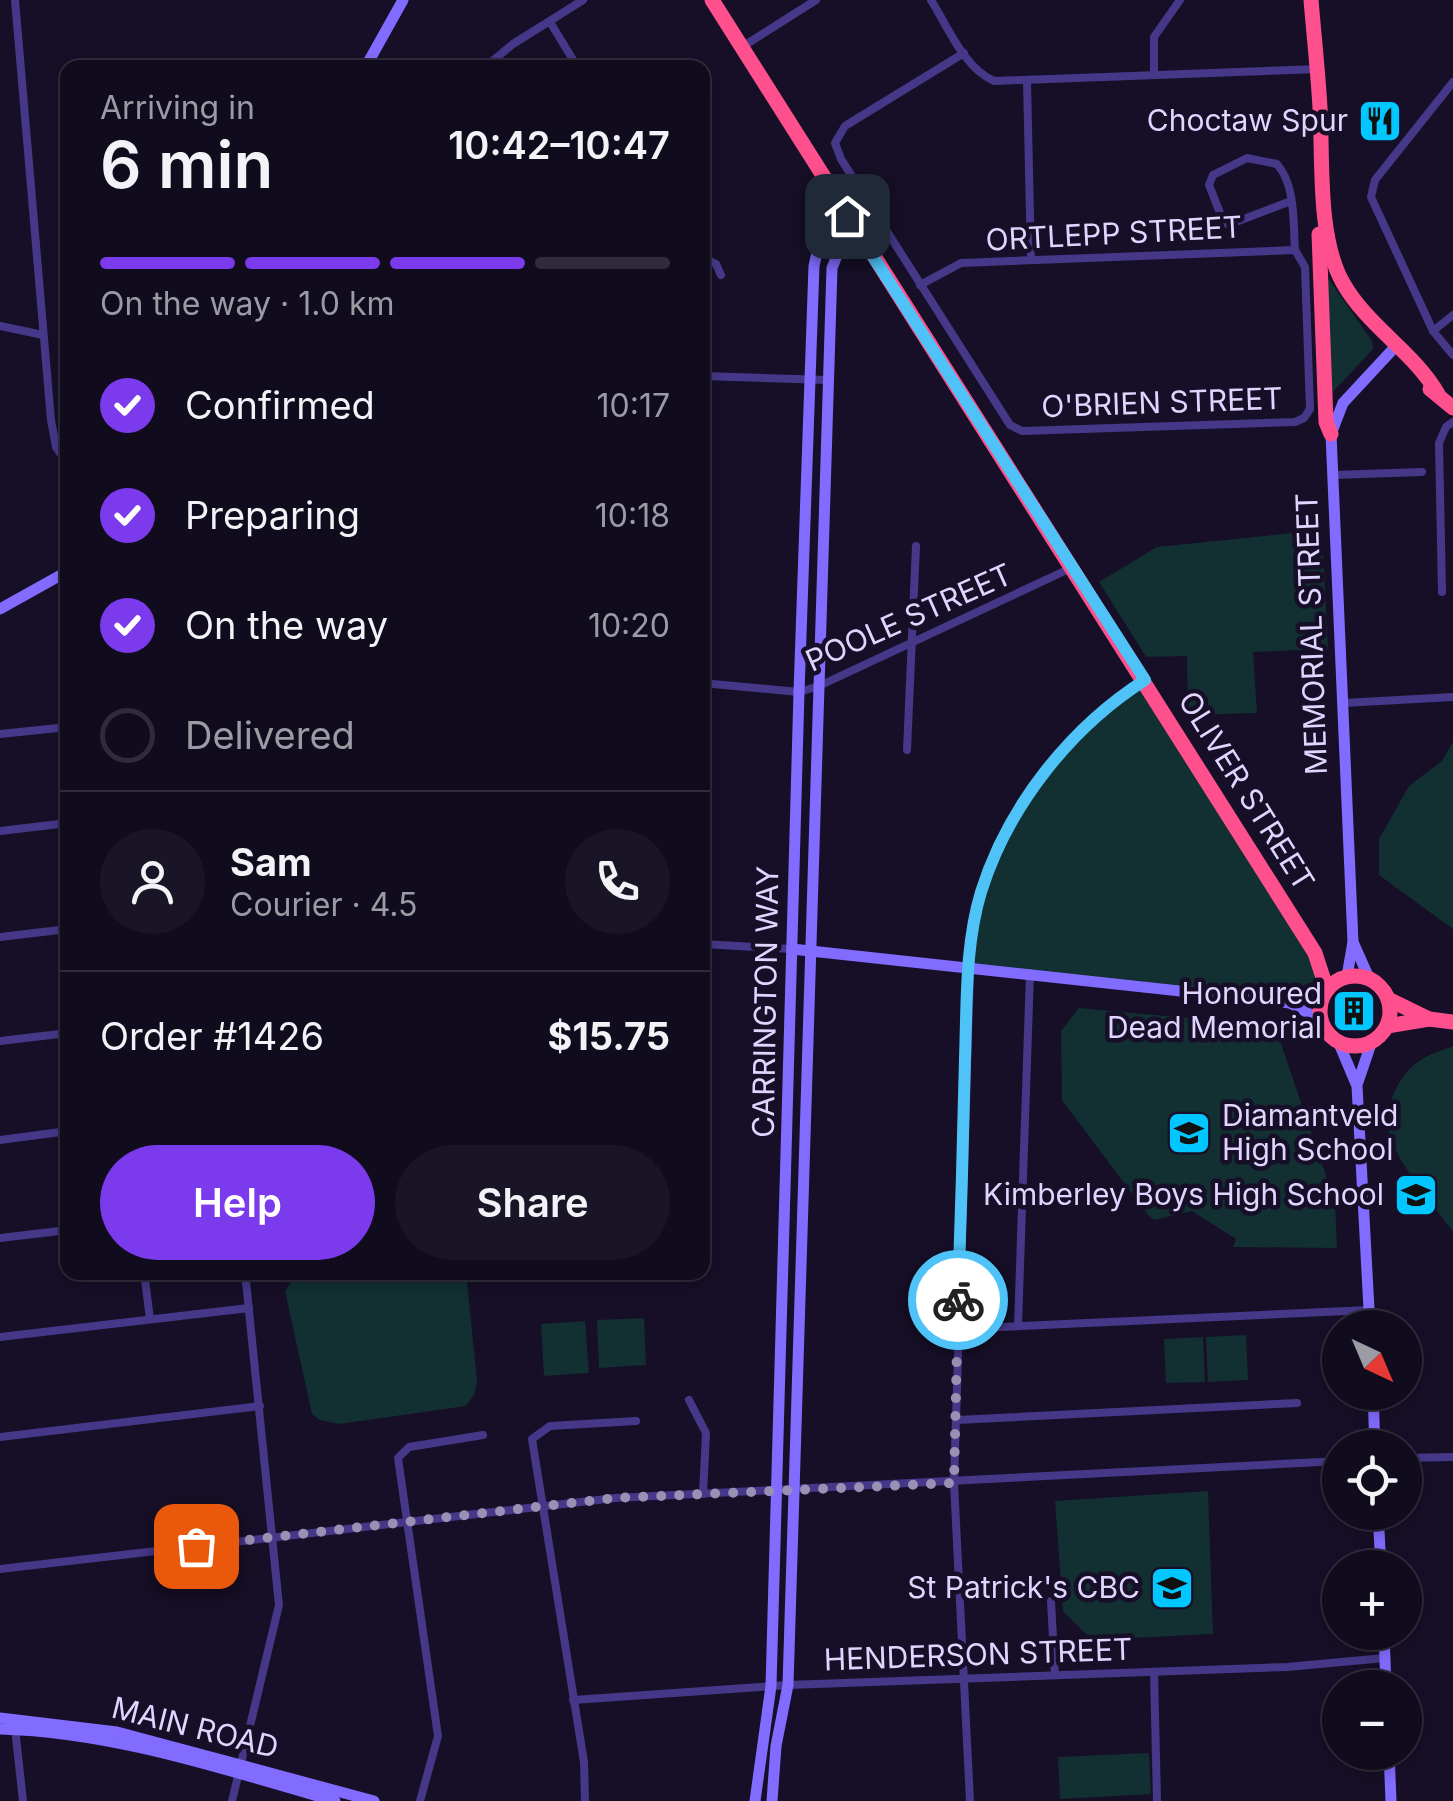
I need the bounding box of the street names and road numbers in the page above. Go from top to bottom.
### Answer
street label: ORTLEPP STREET [985,208,1243,258]
street label: O'BRIEN STREET [1041,380,1283,424]
street label: MEMORIAL STREET [1288,493,1334,776]
street label: POOLE STREET [800,556,1017,679]
street label: OLIVER STREET [1171,684,1322,897]
street label: CARRINGTON WAY [745,866,785,1138]
street label: HENDERSON STREET [823,1631,1133,1677]
street label: MAIN ROAD [108,1689,282,1765]

